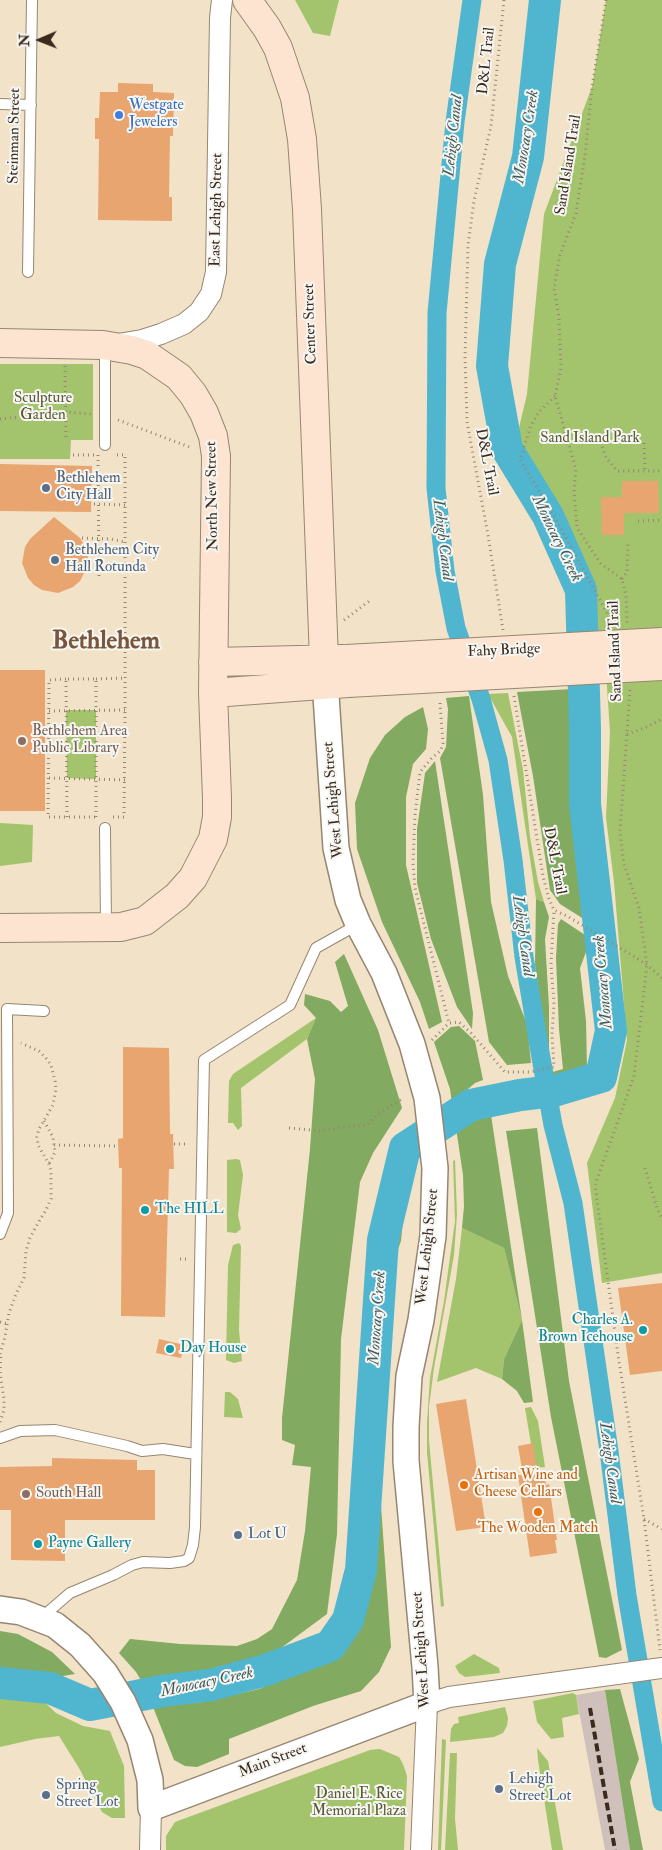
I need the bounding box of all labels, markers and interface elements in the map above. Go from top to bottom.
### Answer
north arrow [15,15,65,65]
street label: D&L Trail [475,26,499,96]
text: N [16,34,33,47]
street label: Steinman Street [5,88,25,184]
water label: Monocacy Creek [510,89,544,185]
water label: Lehigh Canal [440,94,468,178]
place label: Westgate Jewelers [129,97,184,132]
marker: Westgate Jewelers [113,109,125,121]
street label: Sand Island Trail [552,114,586,216]
street label: East Lehigh Street [207,153,227,267]
street label: Center Street [301,283,321,365]
park label: Sculpture Garden [14,390,72,425]
street label: D&L Trail [471,427,501,497]
park label: Sand Island Park [540,430,640,448]
street label: North New Street [203,441,223,551]
place label: Bethlehem City Hall [56,470,121,505]
marker: Bethlehem City Hall [40,482,52,494]
water label: Monocacy Creek [527,493,585,585]
water label: Lehigh Canal [427,498,457,582]
place label: Bethlehem City Hall Rotunda [65,542,159,577]
marker: Bethlehem City Hall Rotunda [49,554,61,566]
street label: Sand Island Trail [605,600,627,702]
district label: Bethlehem [52,628,160,658]
street label: Fahy Bridge [467,640,541,662]
place label: Bethlehem Area Public Library [32,723,127,758]
marker: Bethlehem Area Public Library [16,735,28,747]
street label: West Lehigh Street [320,741,348,859]
street label: D&L Trail [539,826,569,896]
water label: Lehigh Canal [507,894,537,978]
water label: Monocacy Creek [590,934,618,1030]
street label: West Lehigh Street [413,1188,443,1306]
place label: The HILL [155,1201,224,1219]
marker: The HILL [139,1204,151,1216]
water label: Monocacy Creek [365,1270,391,1366]
place label: Charles A. Brown Icehouse [538,1312,633,1347]
marker: Charles A. Brown Icehouse [637,1324,649,1336]
place label: Day House [180,1340,246,1358]
marker: Day House [164,1343,176,1355]
water label: Lehigh Canal [594,1421,624,1505]
place label: Artisan Wine and Cheese Cellars [474,1467,578,1502]
marker: Artisan Wine and Cheese Cellars [458,1479,470,1491]
place label: South Hall [36,1485,101,1503]
marker: South Hall [20,1488,32,1500]
marker: The Wooden Match [532,1506,544,1518]
place label: The Wooden Match [478,1520,598,1538]
place label: Lot U [248,1526,287,1544]
marker: Lot U [232,1529,244,1541]
place label: Payne Gallery [48,1535,131,1553]
marker: Payne Gallery [32,1538,44,1550]
street label: West Lehigh Street [409,1591,435,1709]
water label: Monocacy Creek [159,1664,255,1702]
street label: Main Street [236,1740,310,1782]
place label: Lehigh Street Lot [509,1771,571,1806]
place label: Spring Street Lot [56,1777,118,1812]
marker: Lehigh Street Lot [493,1783,505,1795]
park label: Daniel E. Rice Memorial Plaza [312,1786,406,1821]
marker: Spring Street Lot [40,1789,52,1801]

